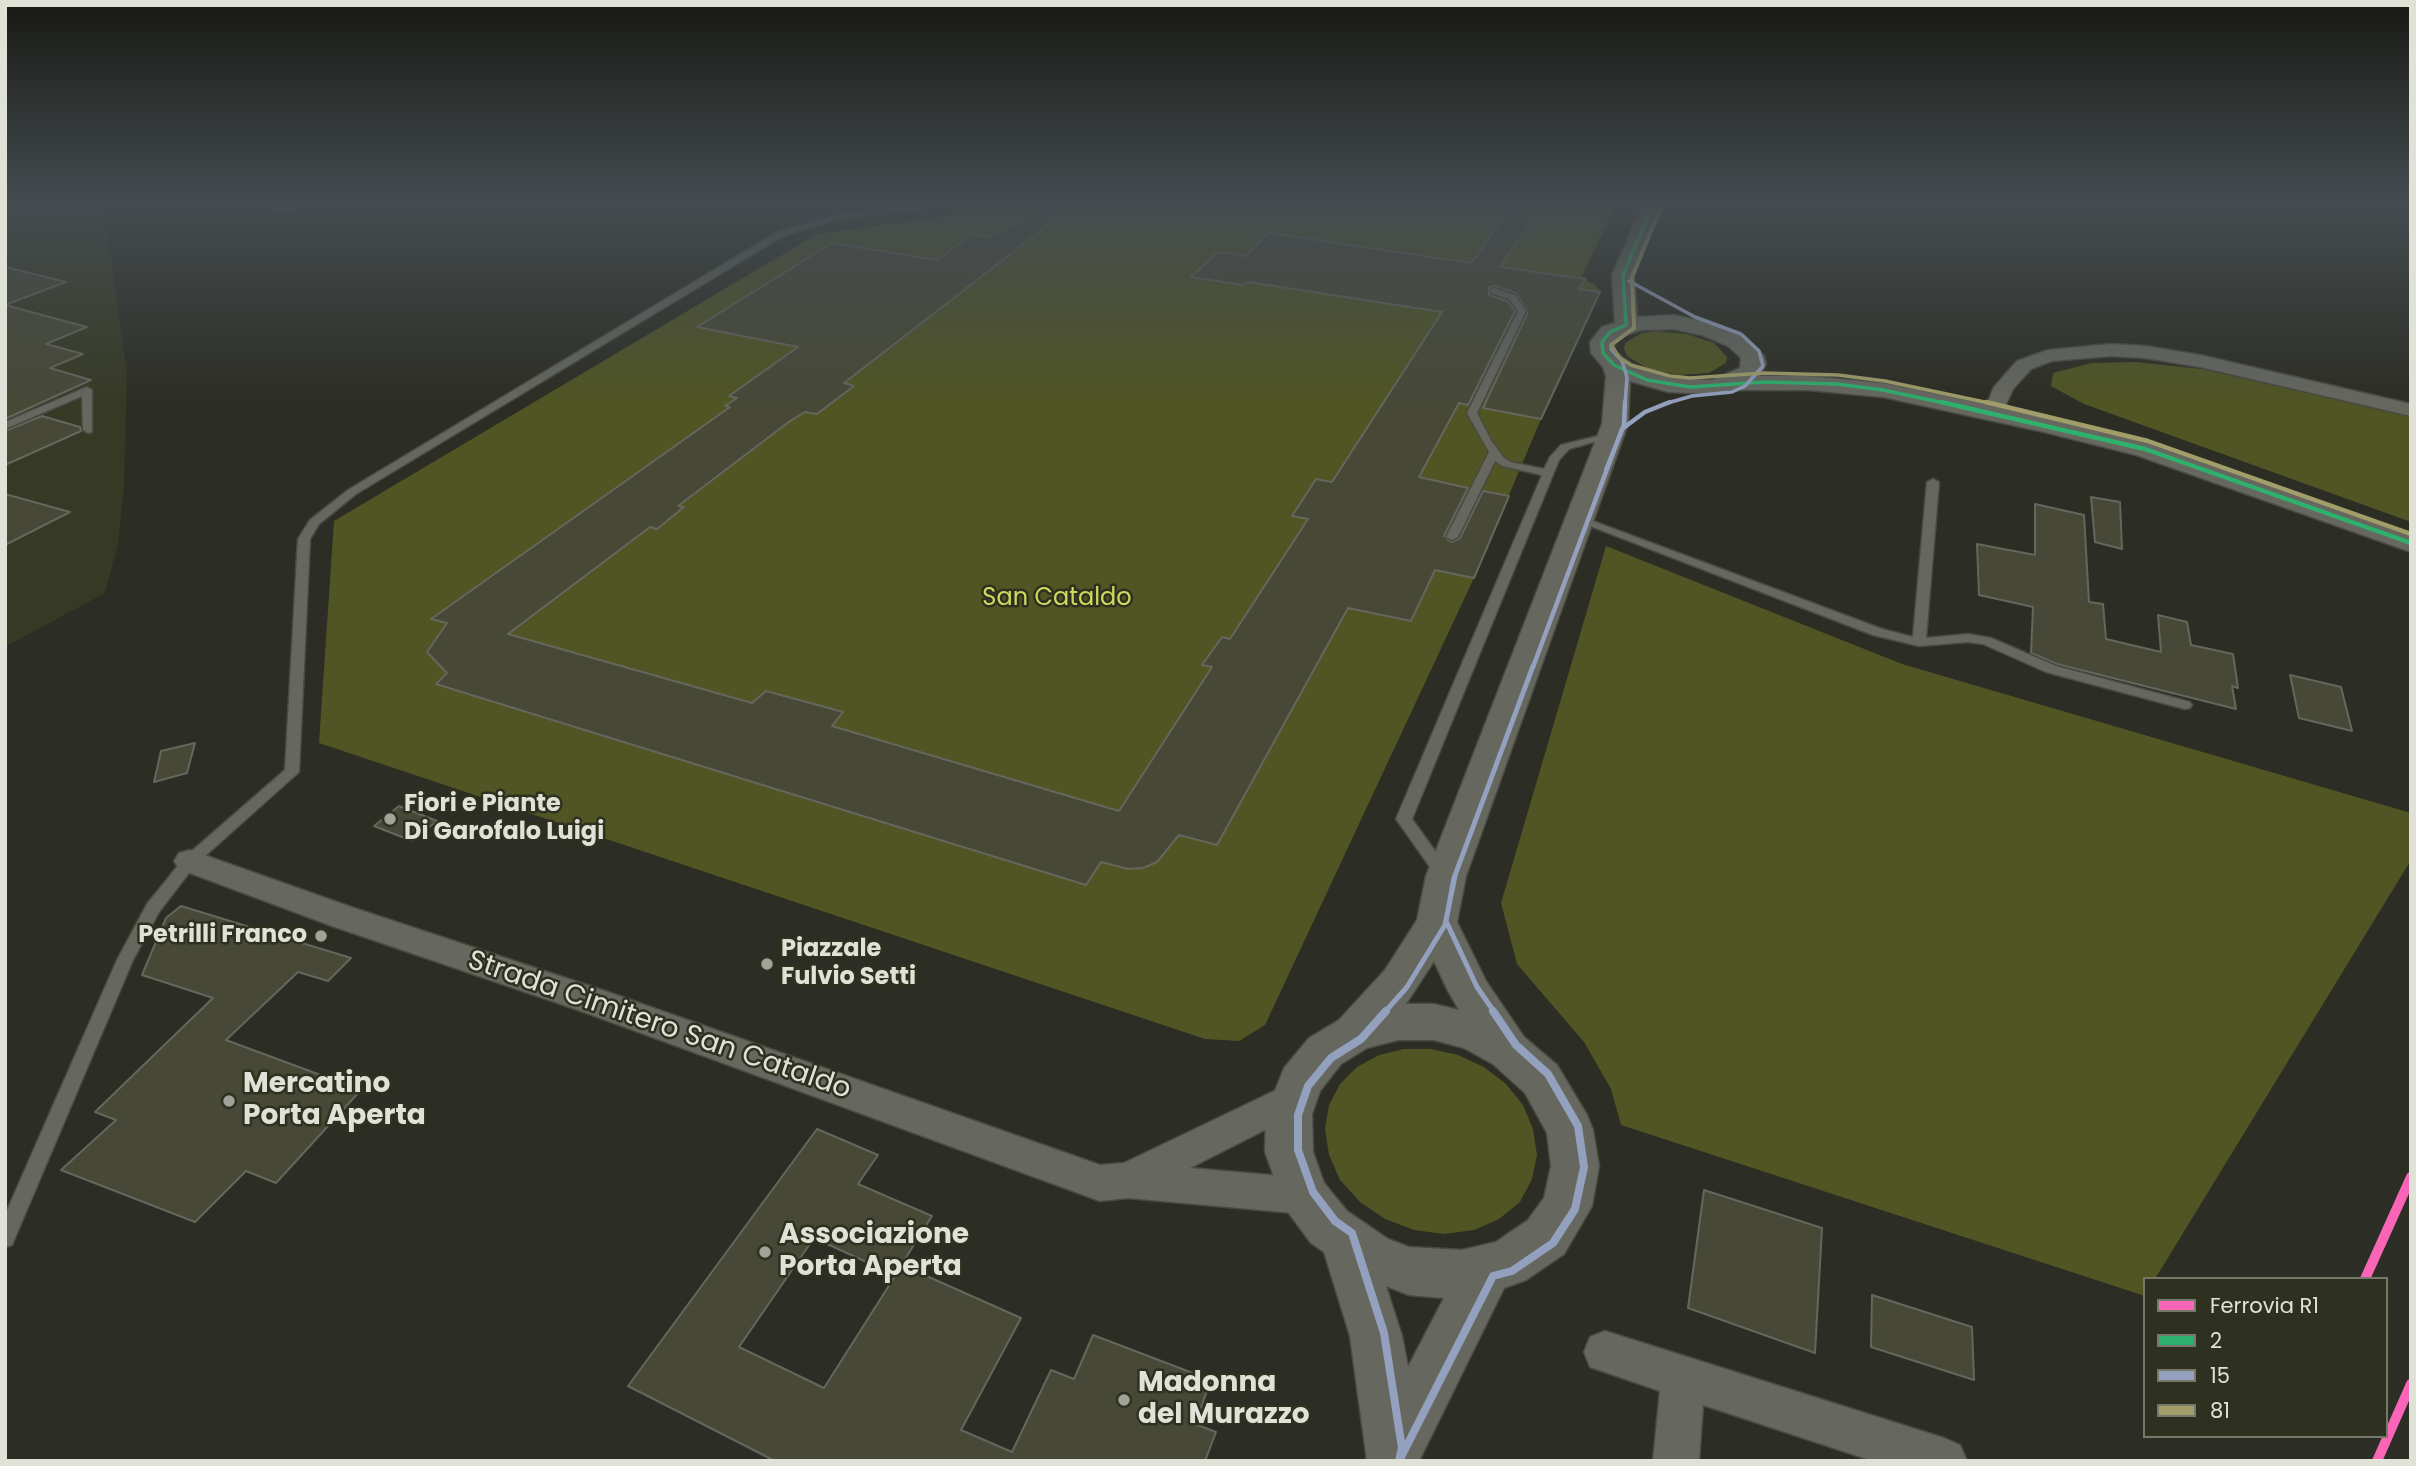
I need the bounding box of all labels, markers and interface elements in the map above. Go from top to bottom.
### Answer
park label: San Cataldo [982,585,1132,613]
place label: Fiori e Piante Di Garofalo Luigi [404,791,604,847]
marker: Fiori e Piante Di Garofalo Luigi [382,811,398,827]
place label: Petrilli Franco [138,922,307,950]
marker: Petrilli Franco [313,928,329,944]
place label: Piazzale Fulvio Setti [781,936,916,992]
street label: Strada Cimitero San Cataldo [463,944,855,1108]
marker: Piazzale Fulvio Setti [759,956,775,972]
place label: Mercatino Porta Aperta [243,1068,426,1134]
marker: Mercatino Porta Aperta [221,1093,237,1109]
place label: Associazione Porta Aperta [779,1219,969,1285]
marker: Associazione Porta Aperta [757,1244,773,1260]
legend [2143,1277,2388,1438]
text: Ferrovia R1 [2210,1291,2319,1320]
text: 2 [2210,1326,2222,1355]
text: 15 [2210,1361,2230,1390]
place label: Madonna del Murazzo [1138,1367,1310,1433]
marker: Madonna del Murazzo [1116,1392,1132,1408]
text: 81 [2210,1396,2230,1425]

